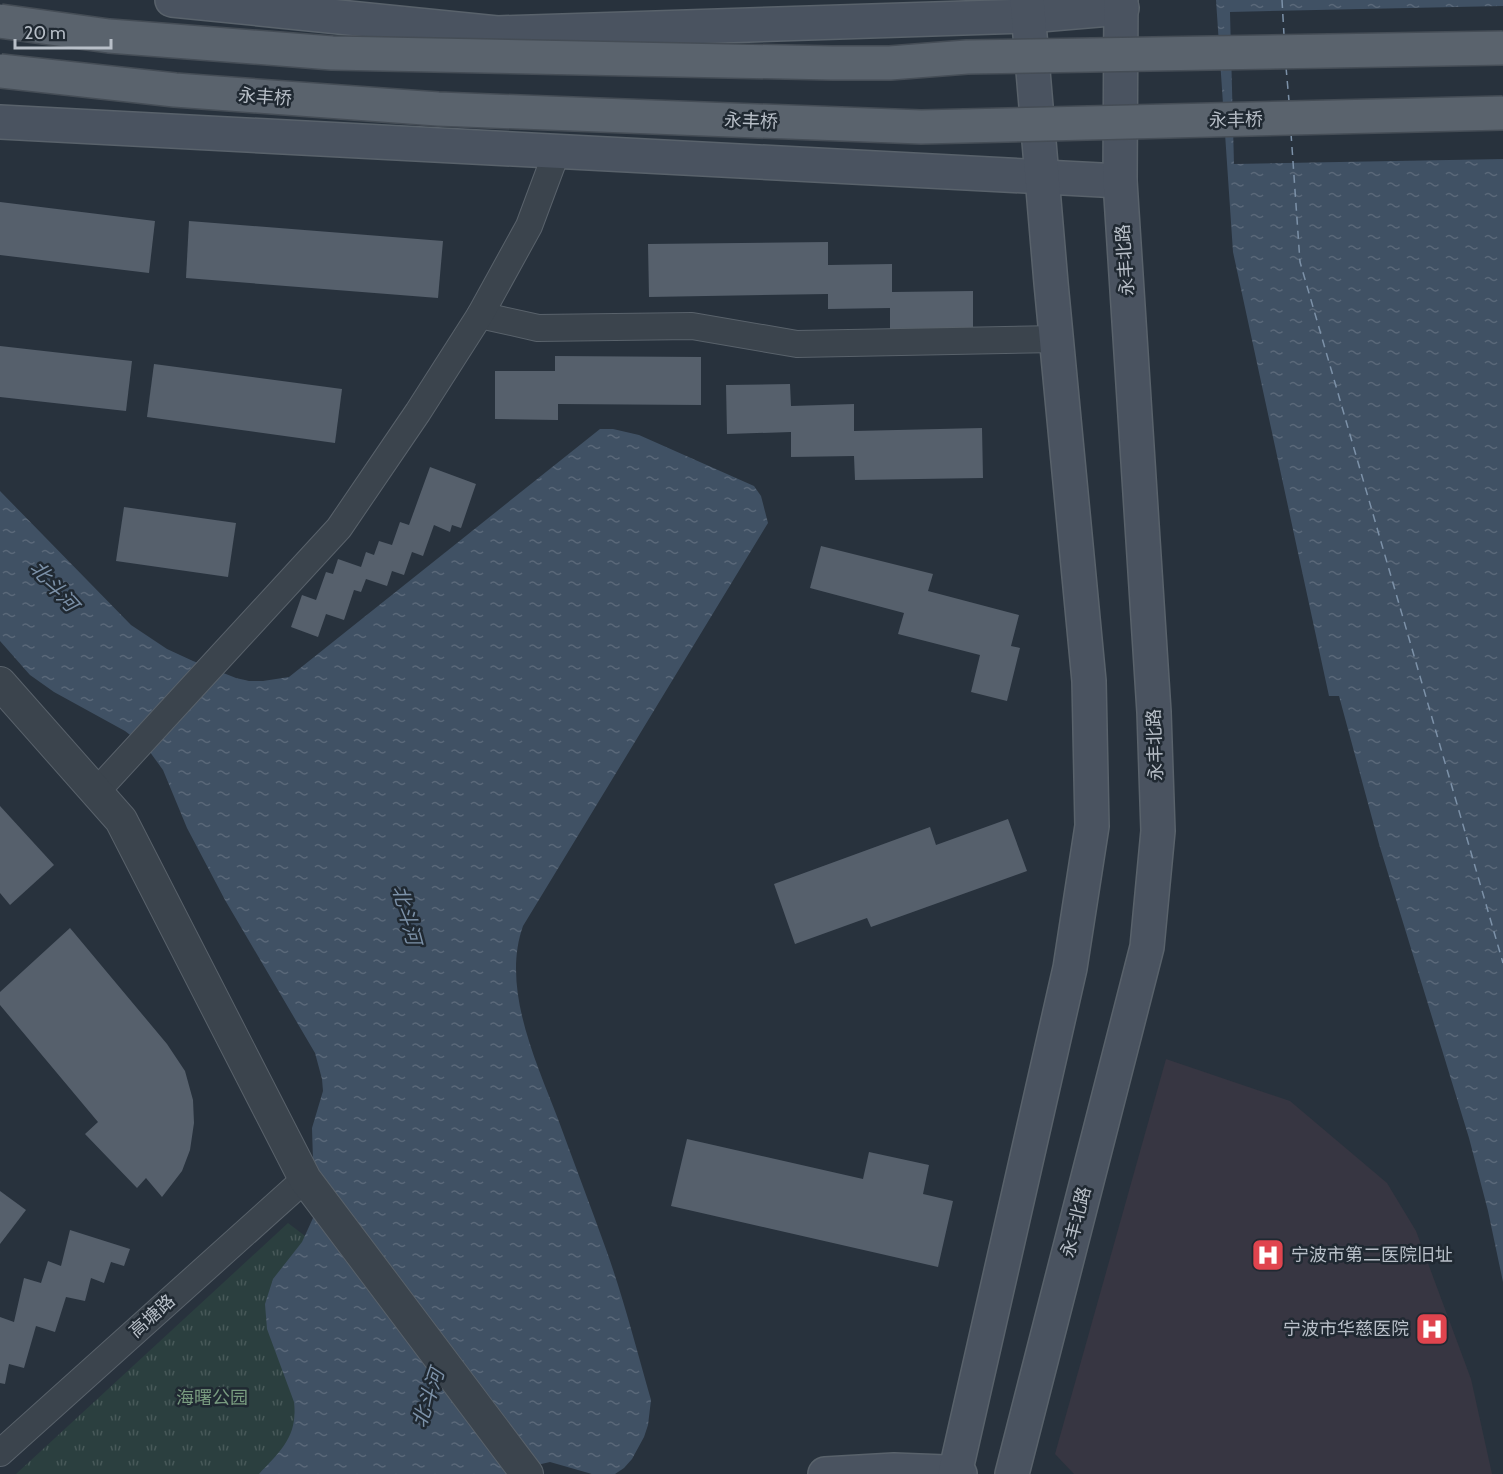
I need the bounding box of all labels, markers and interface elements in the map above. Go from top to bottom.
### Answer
scale bar [15,12,111,50]
text: 20 m [24,22,66,44]
street label: 永丰桥 [237,84,293,110]
street label: 永丰桥 [724,109,778,133]
street label: 永丰桥 [1209,109,1263,131]
street label: 永丰北路 [1112,223,1138,297]
water label: 北斗河 [25,556,86,619]
street label: 永丰北路 [1143,709,1167,781]
water label: 北斗河 [388,883,427,951]
street label: 永丰北路 [1057,1184,1095,1260]
hospital icon: 宁波市第二医院旧址 [1250,1237,1286,1273]
place label: 宁波市第二医院旧址 [1291,1244,1453,1266]
street label: 高塘路 [125,1290,179,1342]
hospital icon: 宁波市华慈医院 [1414,1311,1450,1347]
place label: 宁波市华慈医院 [1283,1318,1409,1340]
water label: 北斗河 [407,1362,450,1430]
park label: 海曙公园 [176,1387,248,1409]

